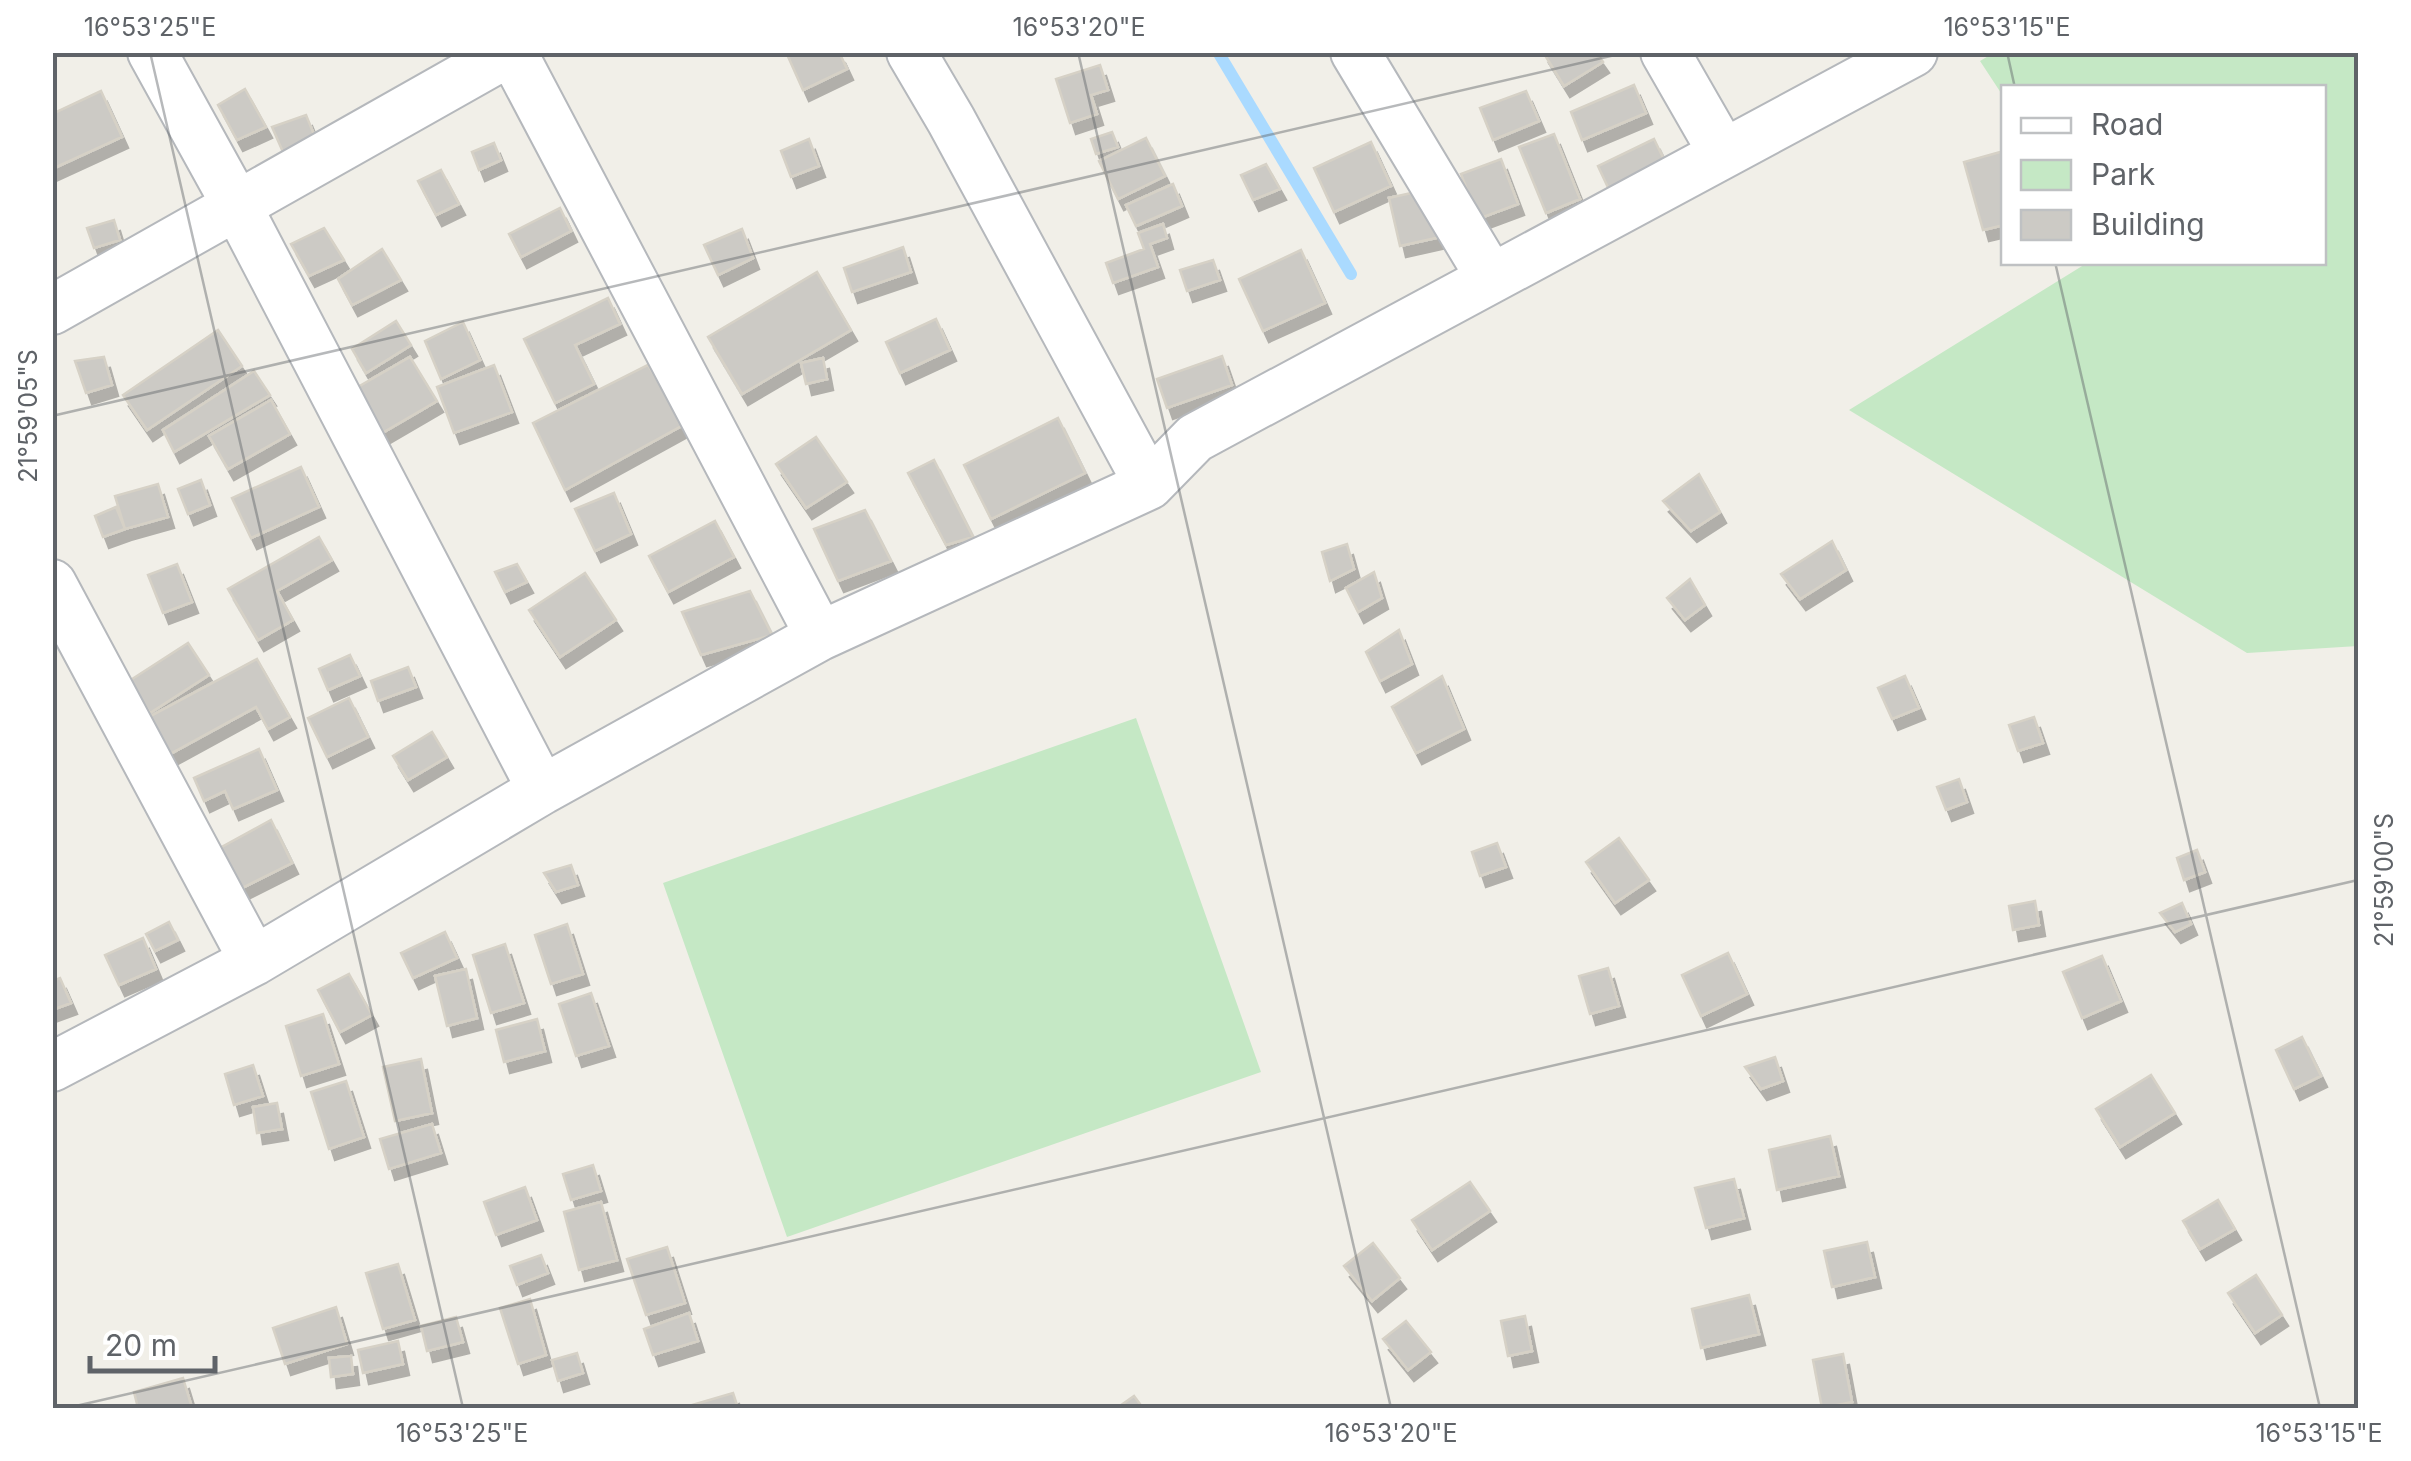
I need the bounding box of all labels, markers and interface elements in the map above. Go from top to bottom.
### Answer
text: 16°53'25"E [84,12,216,42]
text: 16°53'20"E [1013,12,1145,42]
text: 16°53'15"E [1943,12,2071,42]
legend [2001,85,2326,265]
text: Road [2091,106,2163,142]
text: Park [2091,156,2156,192]
text: Building [2091,206,2205,242]
text: 21°59'05"S [13,349,43,483]
text: 21°59'00"S [2369,813,2399,947]
scale bar [90,1311,215,1373]
text: 20 m [105,1327,177,1363]
text: 16°53'25"E [396,1418,528,1448]
text: 16°53'20"E [1325,1418,1457,1448]
text: 16°53'15"E [2255,1418,2383,1448]

